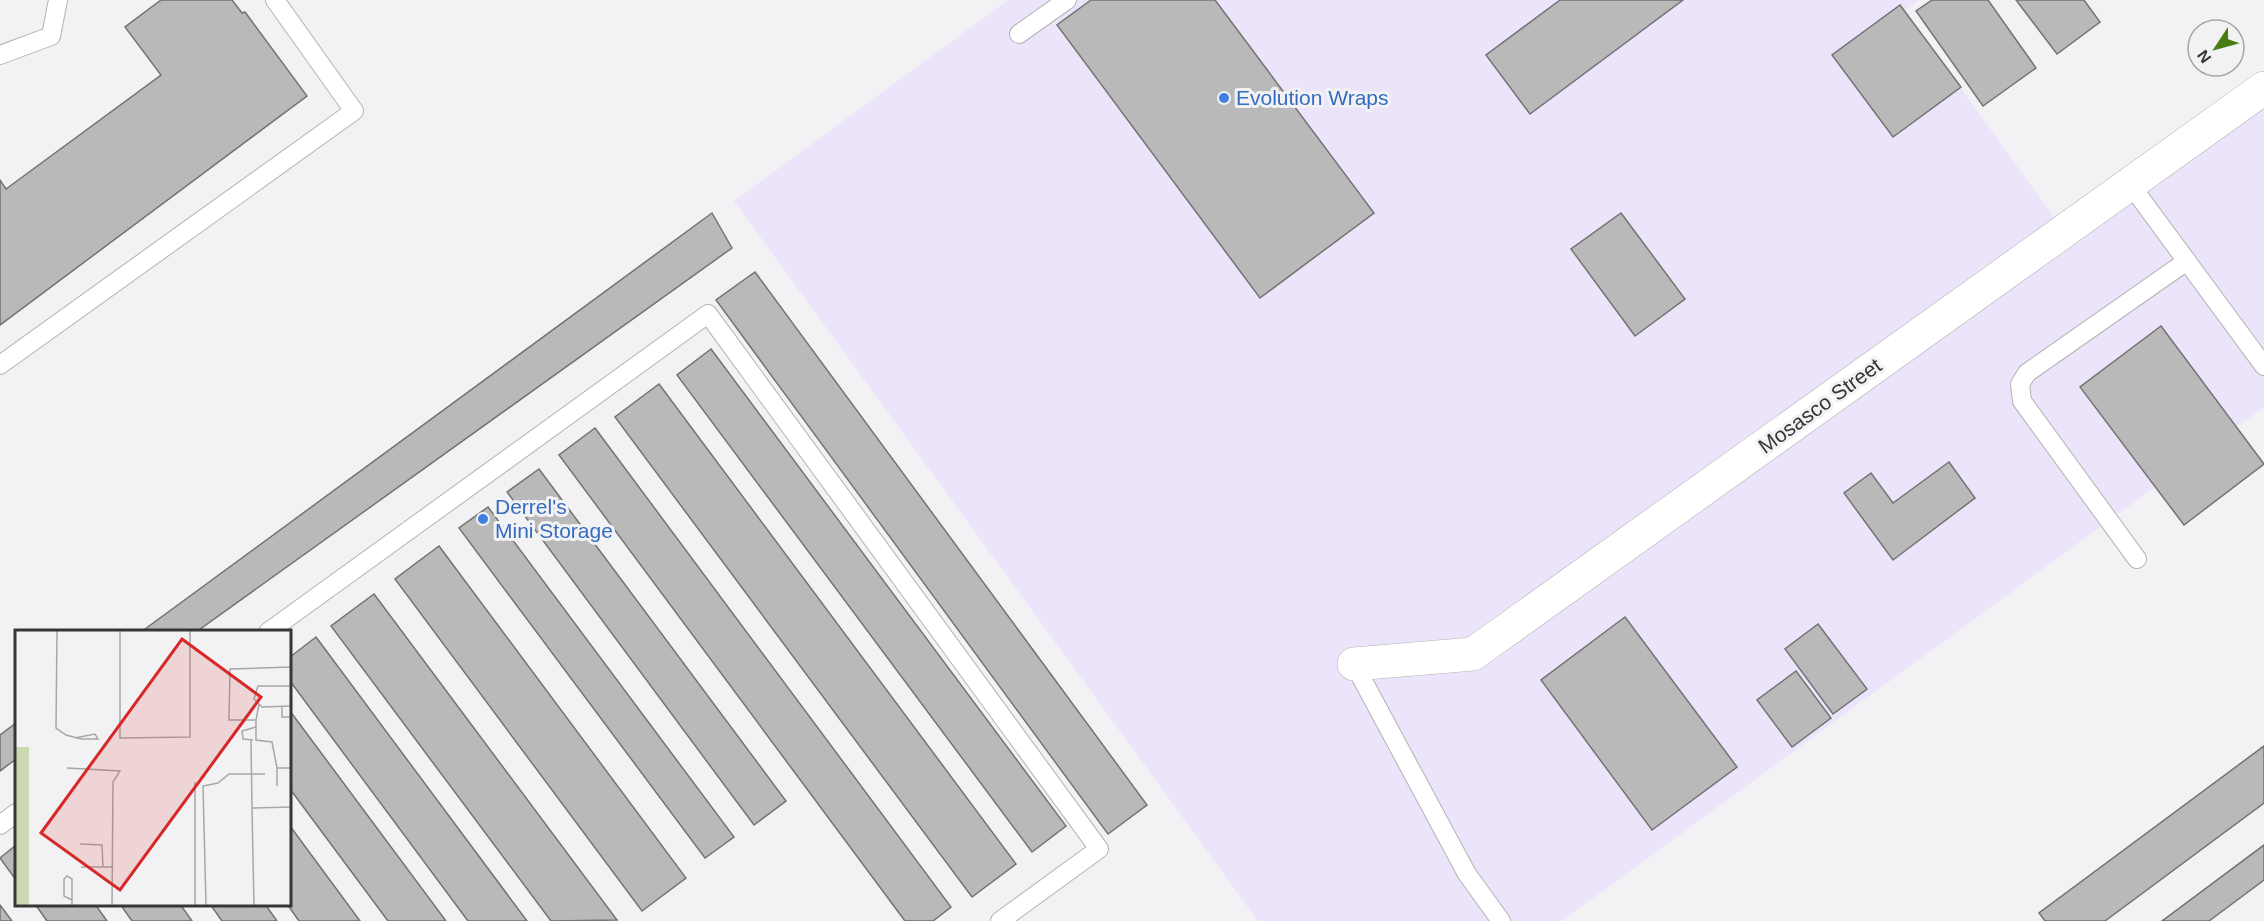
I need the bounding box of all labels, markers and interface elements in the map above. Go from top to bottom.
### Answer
north arrow [2186,18,2246,78]
text: N [2194,47,2215,66]
place label: Evolution Wraps [1236,86,1389,109]
marker: Evolution Wraps [1217,91,1231,105]
street label: Mosasco Street [1754,353,1886,458]
place label: Derrel's Mini Storage [495,495,613,542]
marker: Derrel's Mini Storage [476,512,490,526]
inset map [15,630,291,906]

